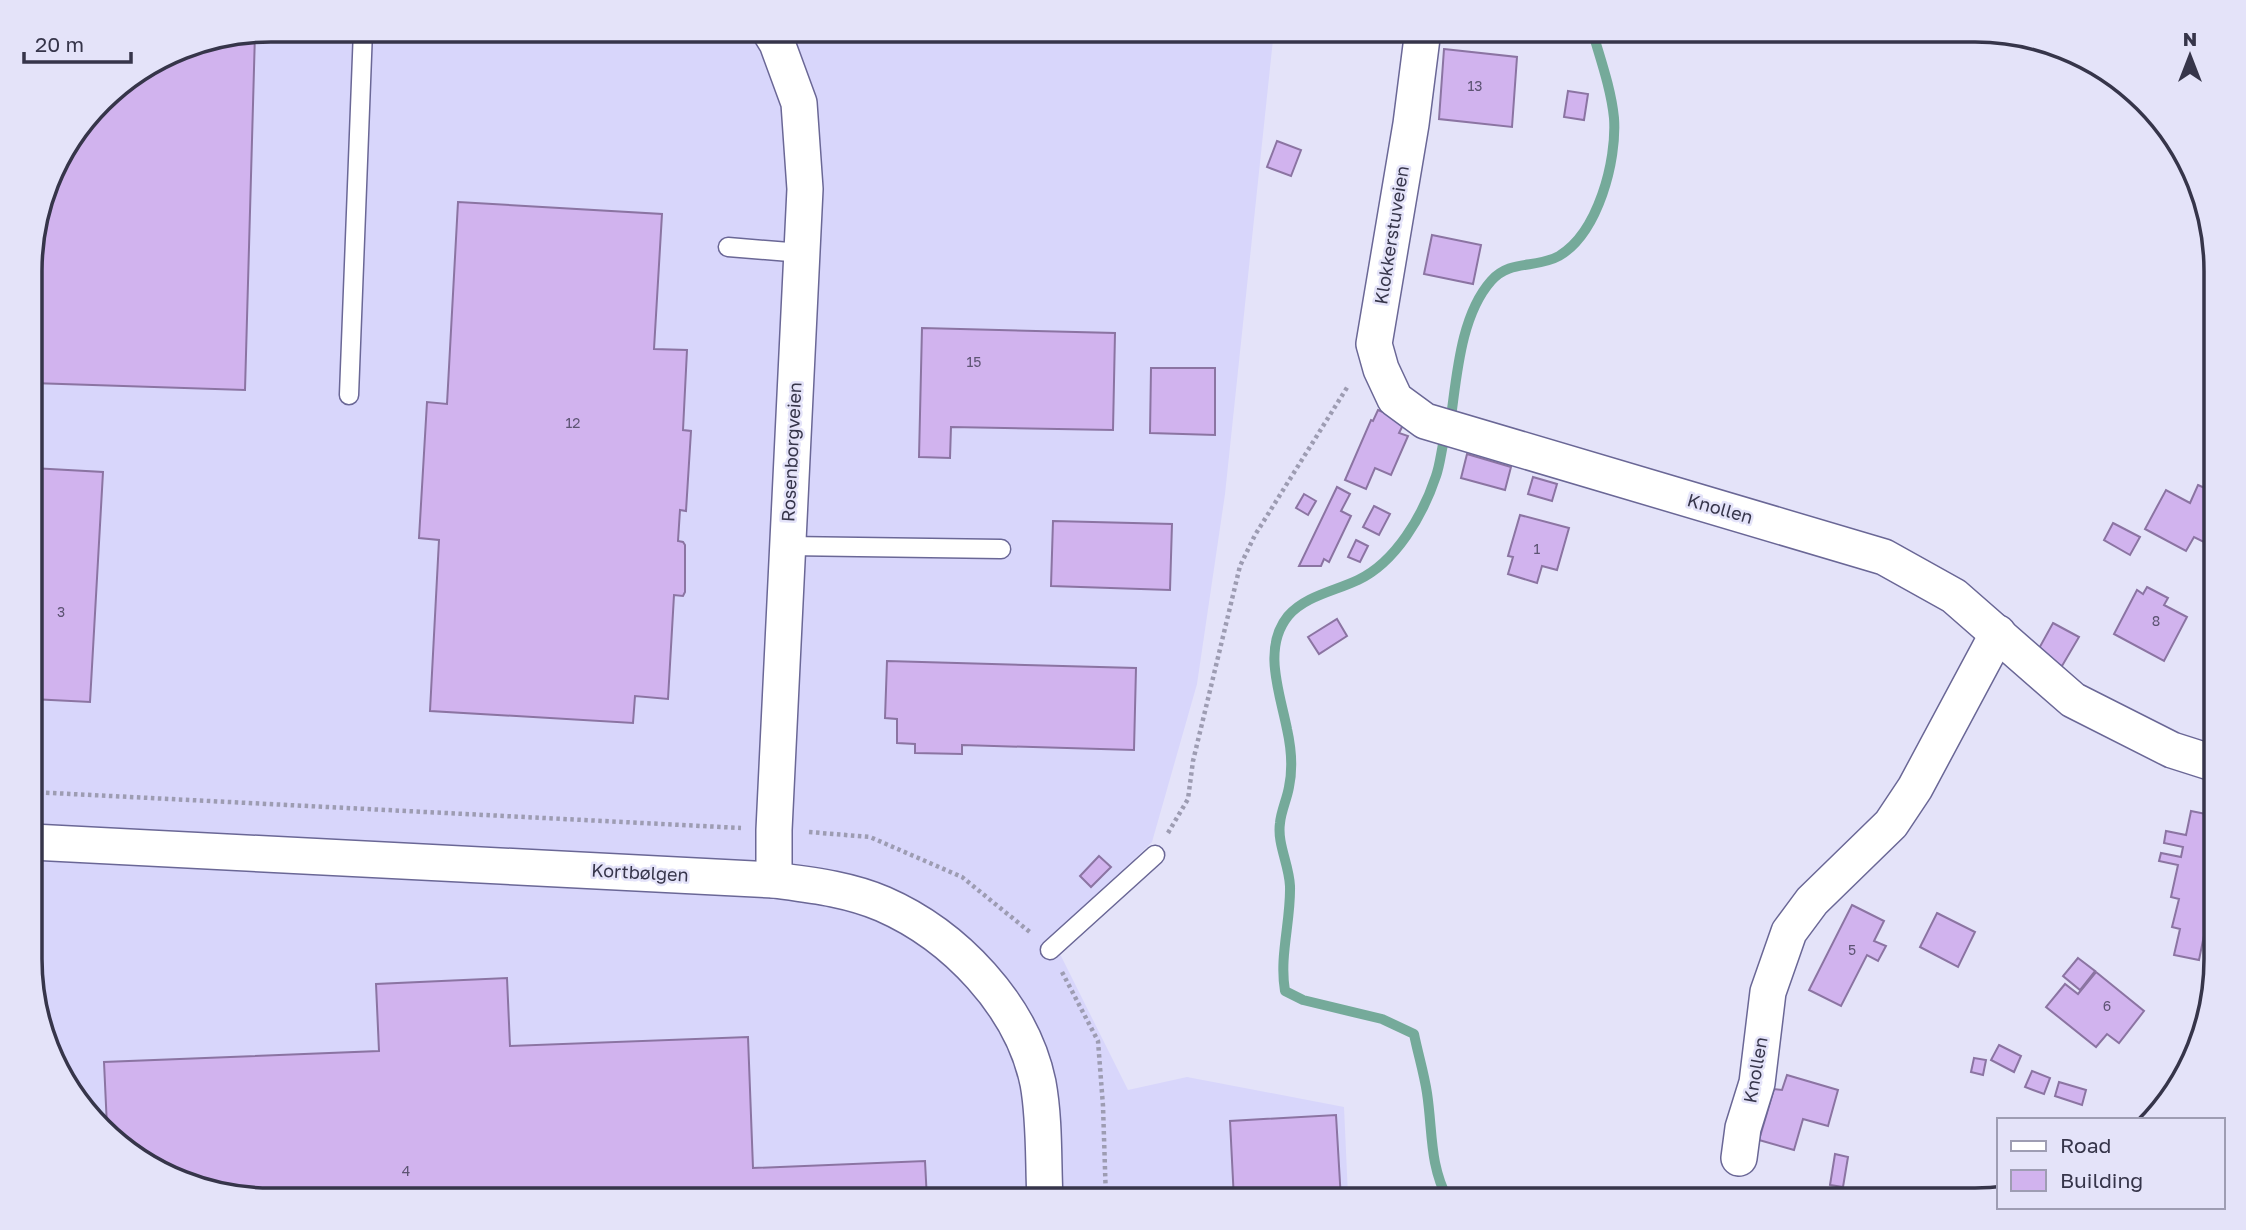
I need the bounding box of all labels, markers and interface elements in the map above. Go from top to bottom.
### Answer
scale bar [24,21,131,65]
north arrow [2155,21,2225,91]
text: N [2183,27,2197,50]
text: 20 m [35,31,84,57]
house number: 13 [1468,77,1482,94]
street label: Klokkerstuveien [1369,164,1413,306]
house number: 15 [967,353,981,370]
street label: Rosenborgveien [776,381,806,523]
house number: 12 [566,414,580,431]
street label: Knollen [1685,488,1756,528]
house number: 1 [1534,540,1541,557]
house number: 3 [57,603,65,620]
house number: 8 [2152,612,2160,629]
street label: Kortbølgen [591,858,689,886]
house number: 5 [1848,941,1856,958]
house number: 6 [2103,997,2111,1014]
street label: Knollen [1738,1035,1772,1105]
legend [1997,1118,2225,1209]
text: Road [2060,1132,2111,1158]
house number: 4 [402,1162,410,1179]
text: Building [2060,1167,2143,1193]

